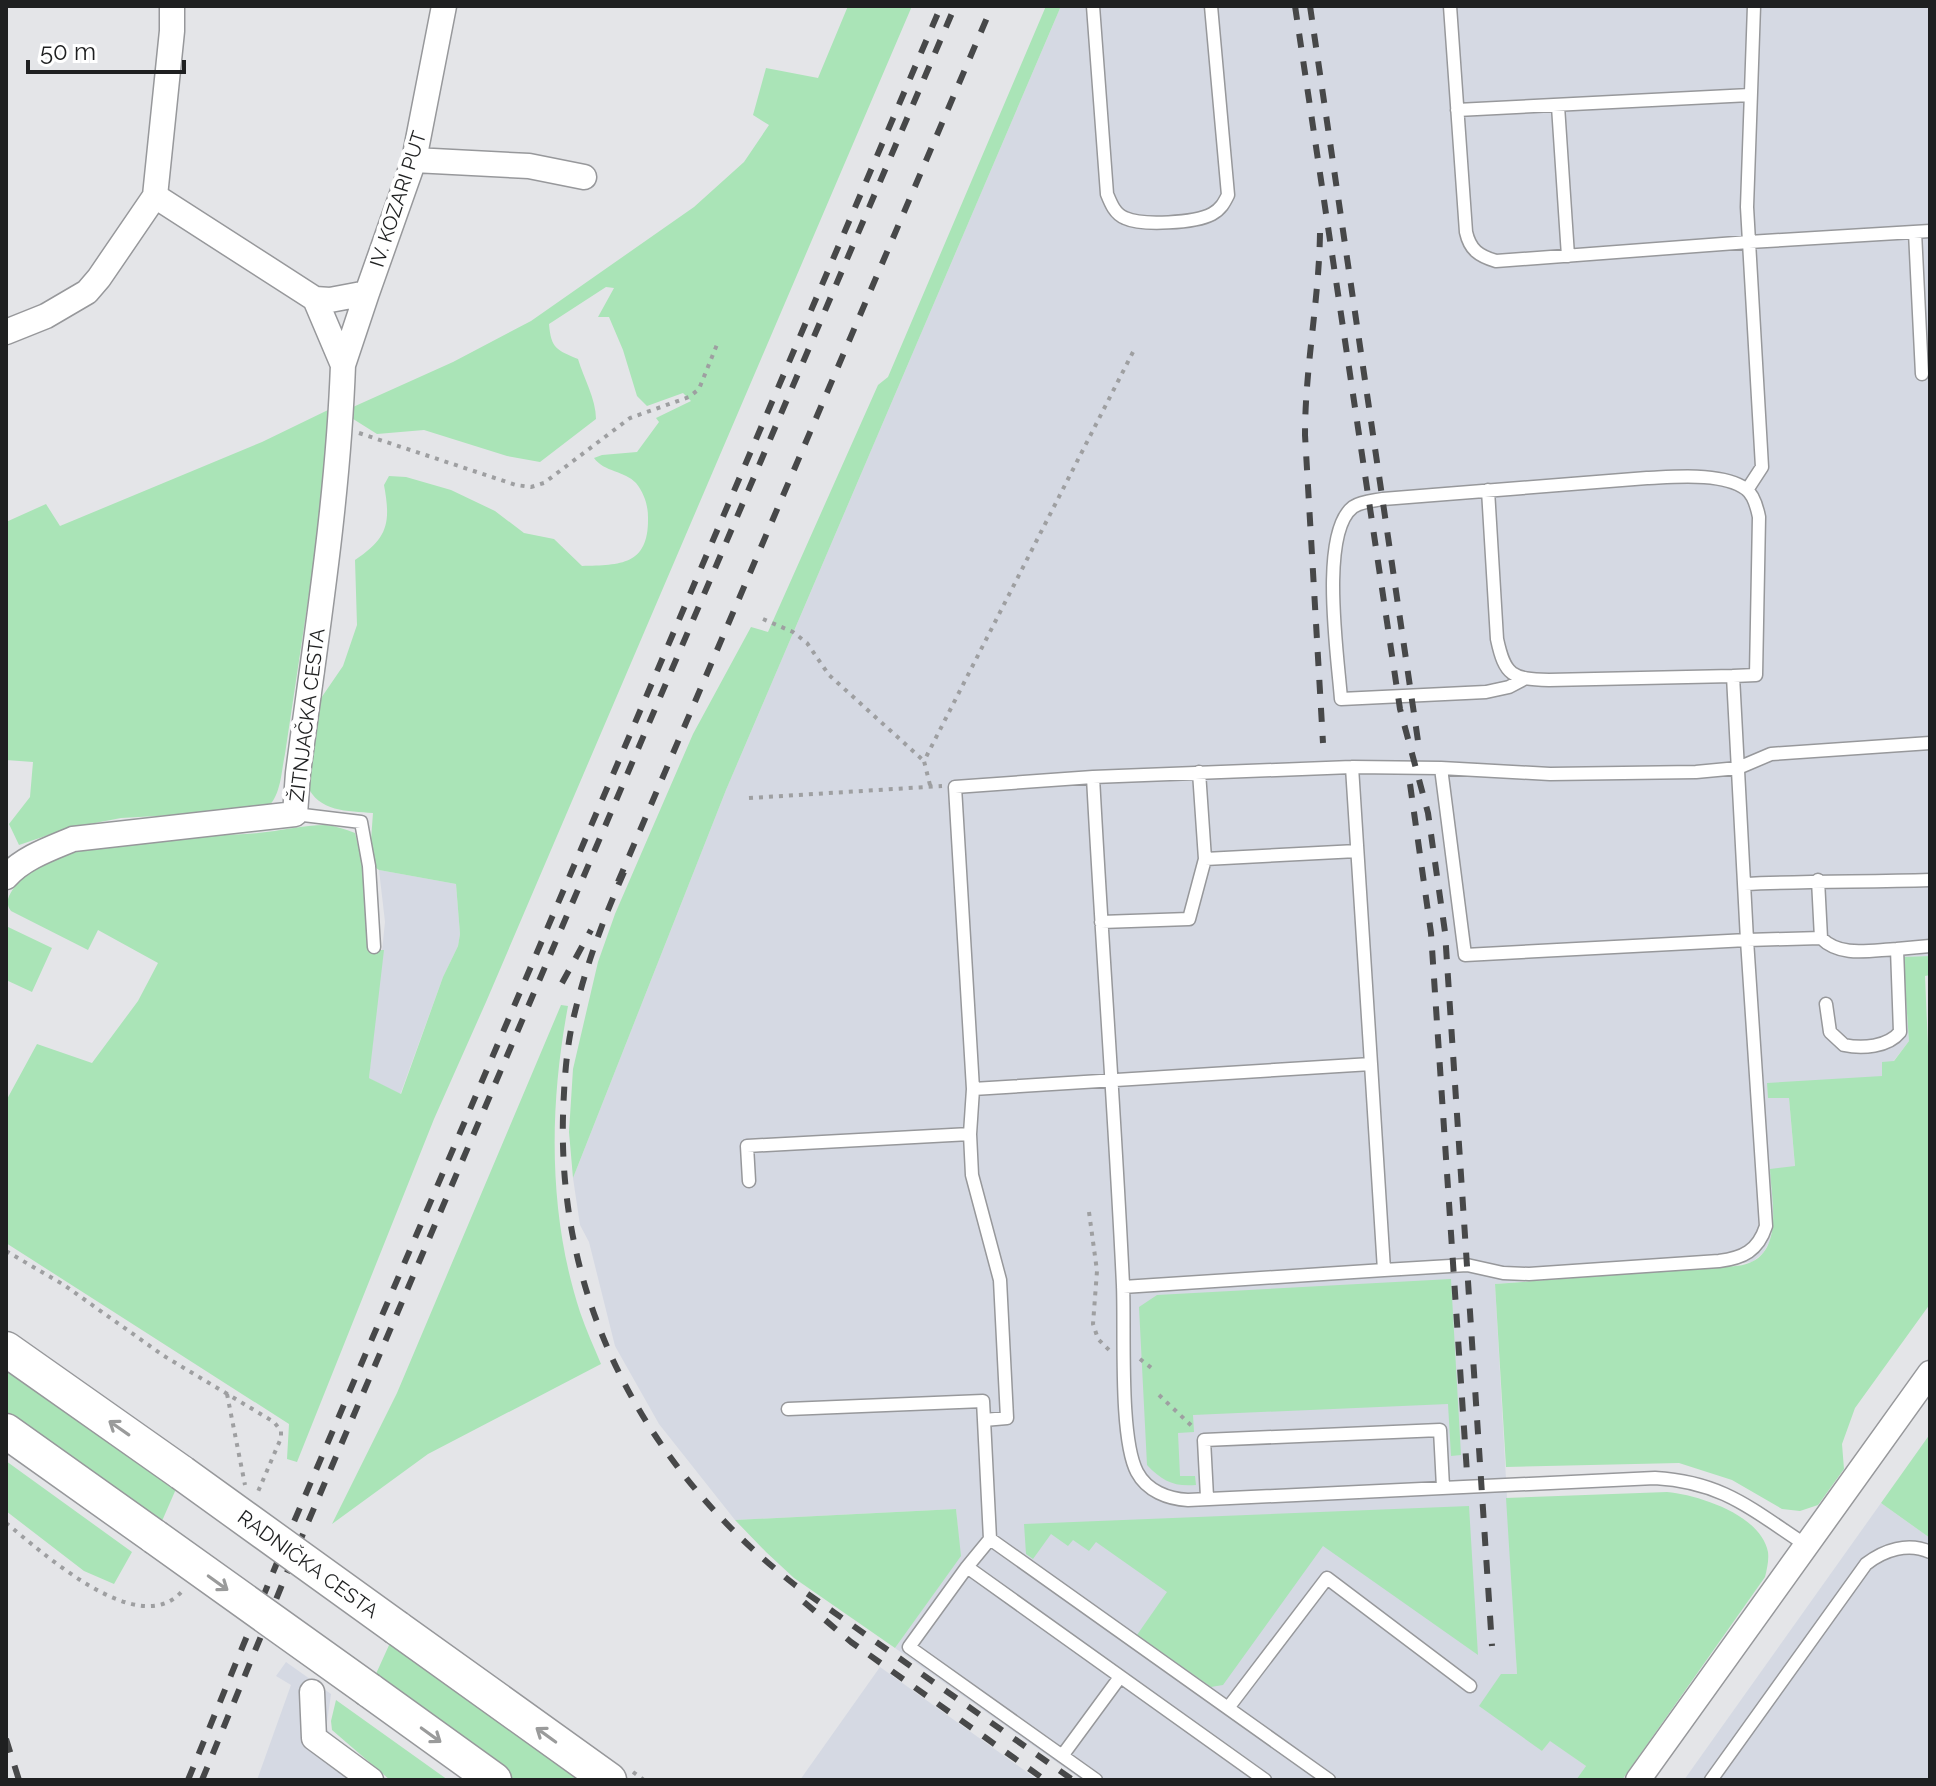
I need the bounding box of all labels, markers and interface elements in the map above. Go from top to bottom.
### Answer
scale bar [28,24,184,74]
text: 50 m [40,37,96,66]
street label: IV. KOZARI PUT [365,128,431,270]
street label: ŽITNJAČKA CESTA [283,626,330,803]
one-way arrow [108,1420,130,1436]
street label: RADNIČKA CESTA [233,1504,384,1623]
one-way arrow [207,1574,229,1591]
one-way arrow [420,1727,442,1743]
one-way arrow [535,1727,557,1743]

